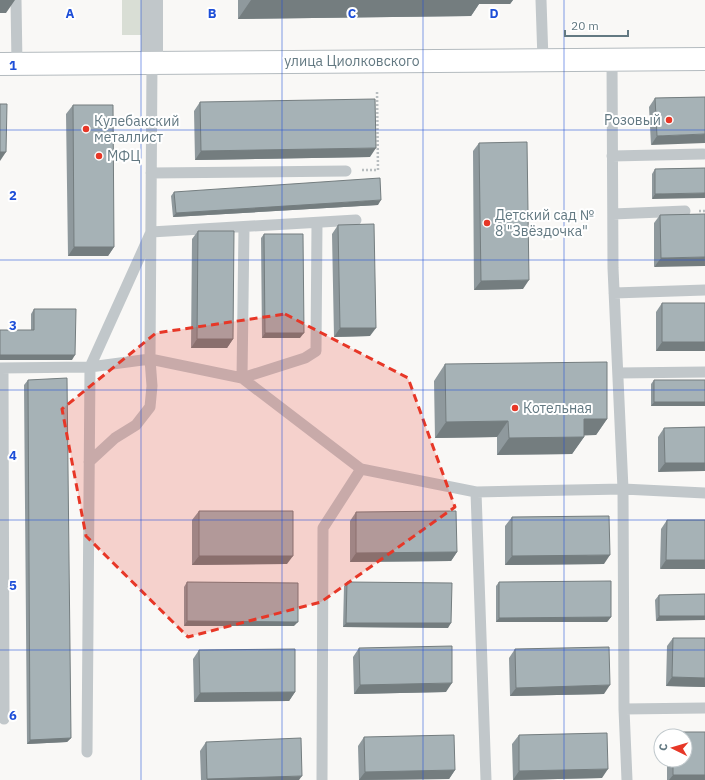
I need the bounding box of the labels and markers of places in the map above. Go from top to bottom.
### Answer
place label: Розовый [604,111,661,129]
place label: Кулебакский металлист [94,112,179,146]
marker: Розовый [664,115,674,125]
marker: Кулебакский металлист [81,124,91,134]
place label: МФЦ [107,147,140,165]
marker: МФЦ [94,151,104,161]
place label: Детский сад № 8 "Звёздочка" [495,206,594,240]
marker: Детский сад № 8 "Звёздочка" [482,218,492,228]
place label: Котельная [523,399,592,417]
marker: Котельная [510,403,520,413]

